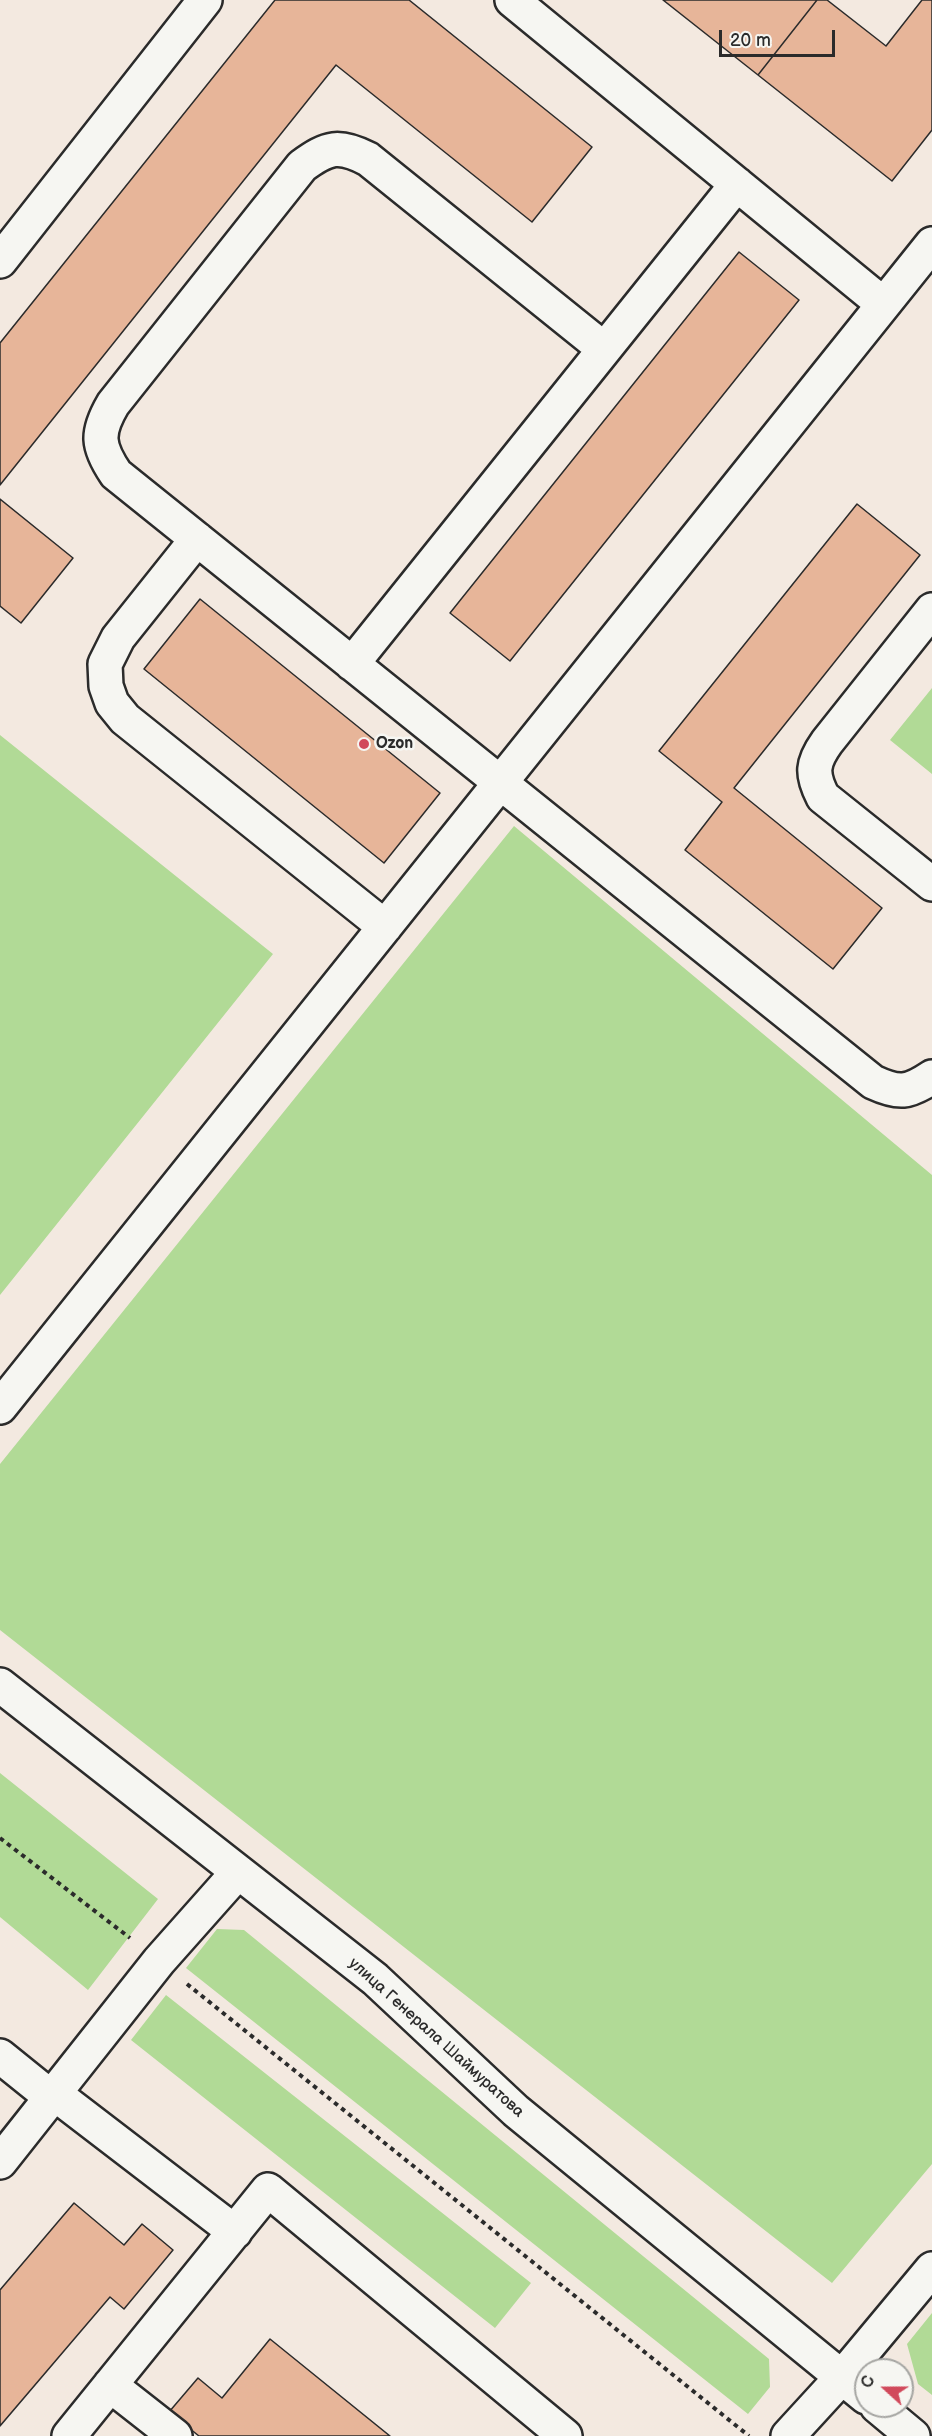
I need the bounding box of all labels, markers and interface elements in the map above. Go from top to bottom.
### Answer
scale bar [722,18,838,56]
text: 20 m [730,30,771,51]
place label: Ozon [376,734,413,754]
marker: Ozon [357,737,371,751]
street label: улица Генерала Шаймуратова [344,1954,528,2122]
north arrow [854,2358,914,2418]
text: С [858,2373,879,2391]

